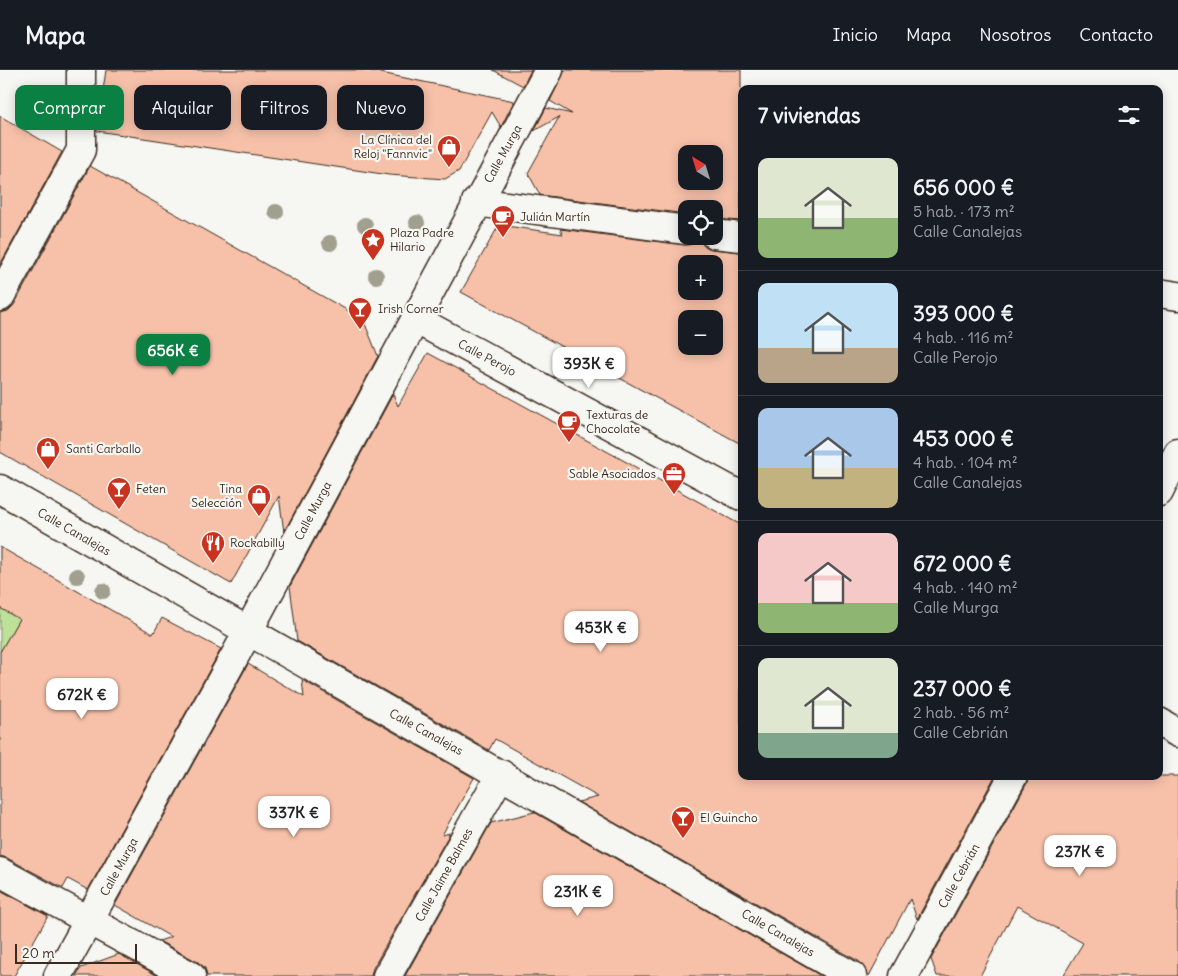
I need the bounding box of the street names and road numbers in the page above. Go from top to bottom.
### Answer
street label: Calle Murga [480,122,525,186]
street label: Calle Perojo [456,336,519,379]
street label: Calle Murga [291,479,334,543]
street label: Calle Canalejas [35,505,113,559]
street label: Calle Canalejas [387,705,466,758]
street label: Calle Jaime Balmes [412,825,475,924]
street label: Calle Murga [96,835,141,899]
street label: Calle Cebrián [935,841,982,911]
street label: Calle Canalejas [739,906,817,960]

